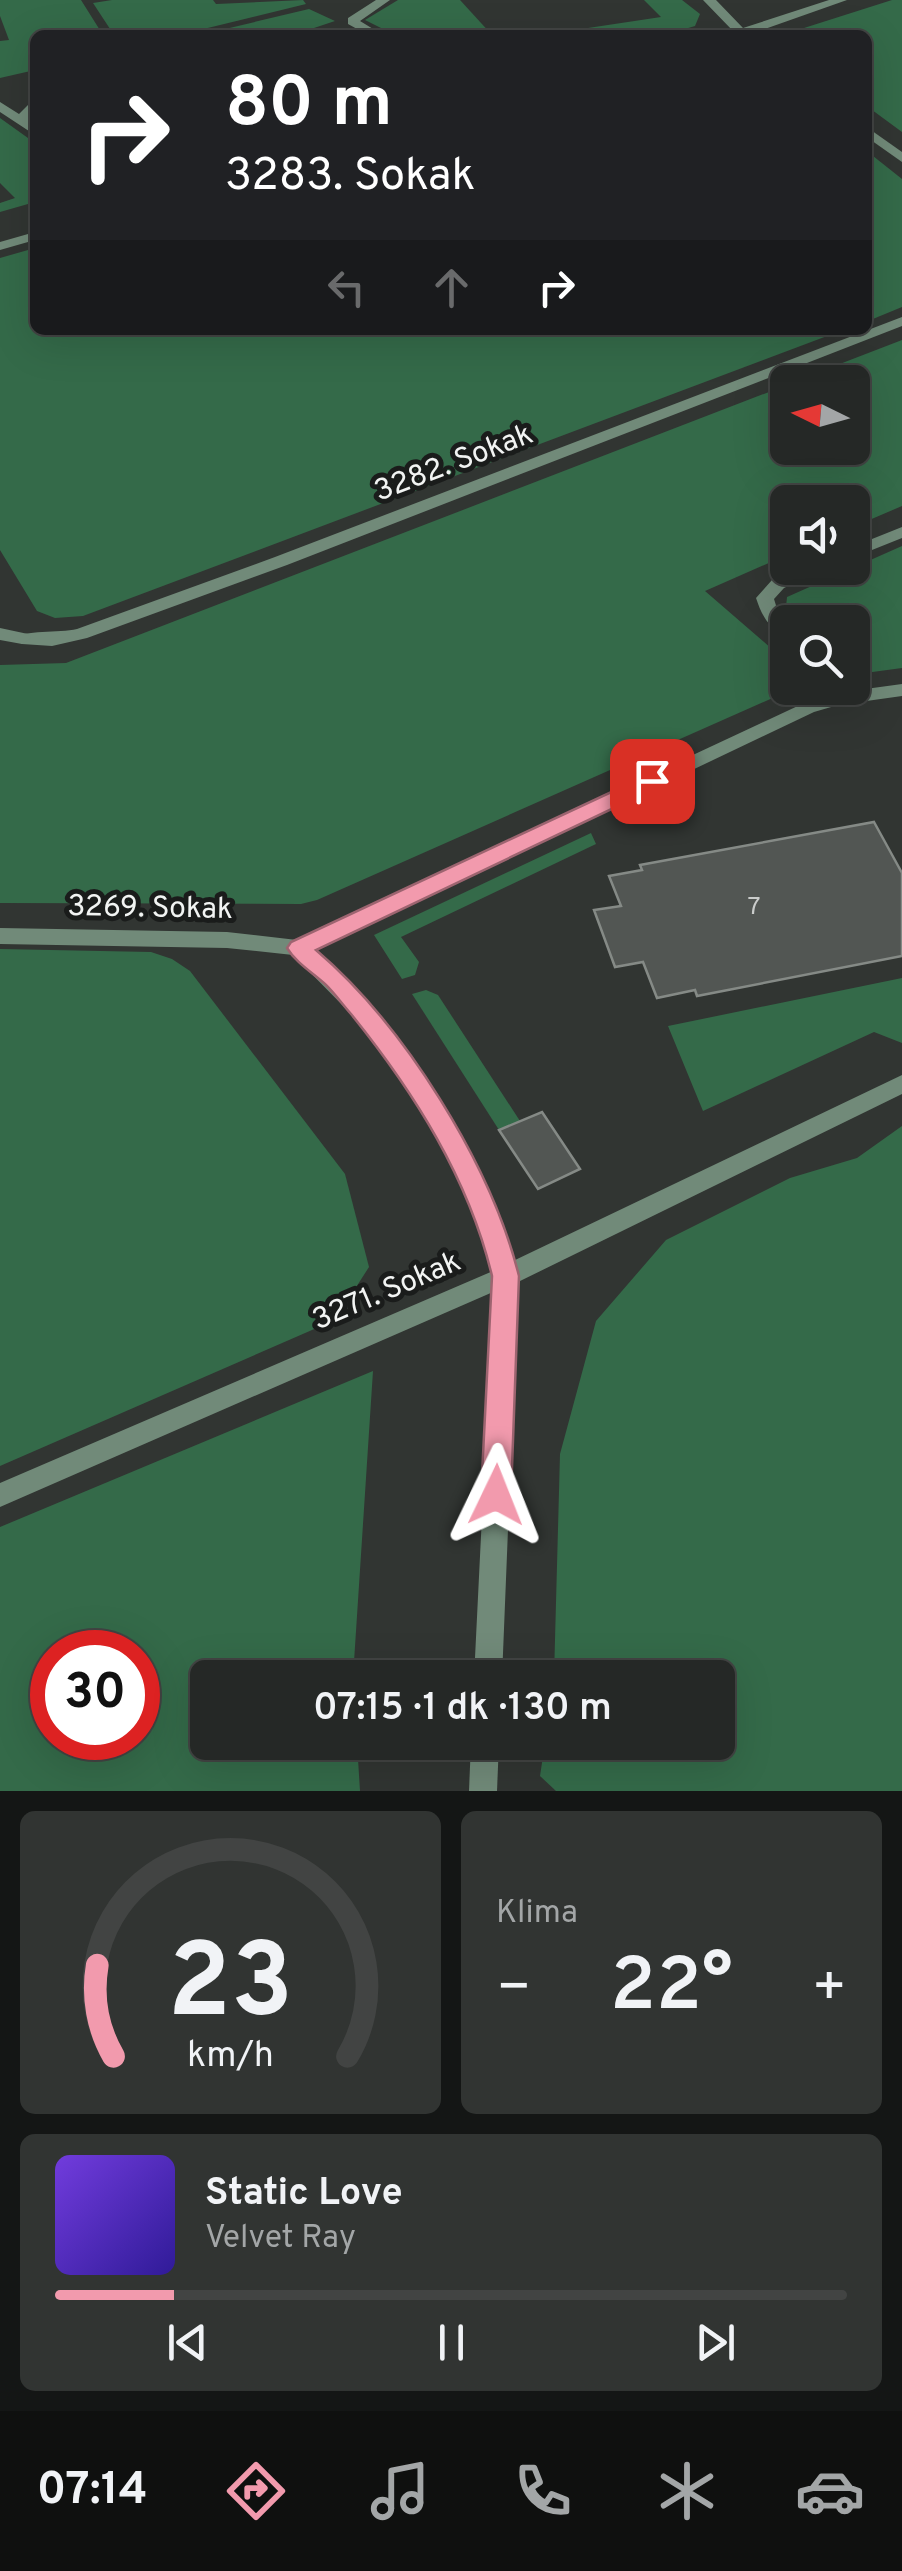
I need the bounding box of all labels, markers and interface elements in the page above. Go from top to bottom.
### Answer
text: 80 m [225,62,393,151]
icon: right [60,70,190,200]
text: 3283. Sokak [225,149,475,206]
icon: left [319,260,374,315]
icon: ahead [424,260,479,315]
icon: right [529,260,584,315]
north arrow [770,365,870,465]
map controls [770,365,870,705]
street label: 3282. Sokak [370,417,538,511]
button: sound [770,485,870,585]
button: search [770,605,870,705]
pin [610,739,695,824]
icon: arrive [625,754,680,809]
street label: 3269. Sokak [67,889,233,929]
house number: 7 [747,892,761,924]
street label: 3271. Sokak [307,1244,467,1340]
position arrow [444,1443,548,1547]
speed limit sign: 30 [30,1630,160,1760]
text: 07:15 · 1 dk · 130 m [313,1685,612,1734]
text: Klima [496,1894,578,1934]
text: 23 [168,1922,293,2054]
text: 22° [610,1942,733,2037]
text: − [496,1955,531,2025]
text: + [812,1955,847,2025]
text: km/h [187,2034,274,2080]
text: Static Love [205,2170,403,2219]
text: Velvet Ray [205,2219,356,2259]
icon: previous [160,2315,215,2370]
icon: pause [424,2315,479,2370]
icon: next [688,2315,743,2370]
icon: directions [221,2456,291,2526]
icon: music [365,2456,435,2526]
icon: phone [508,2456,578,2526]
icon: climate [652,2456,722,2526]
icon: car [795,2456,865,2526]
text: 07:14 [37,2463,148,2520]

